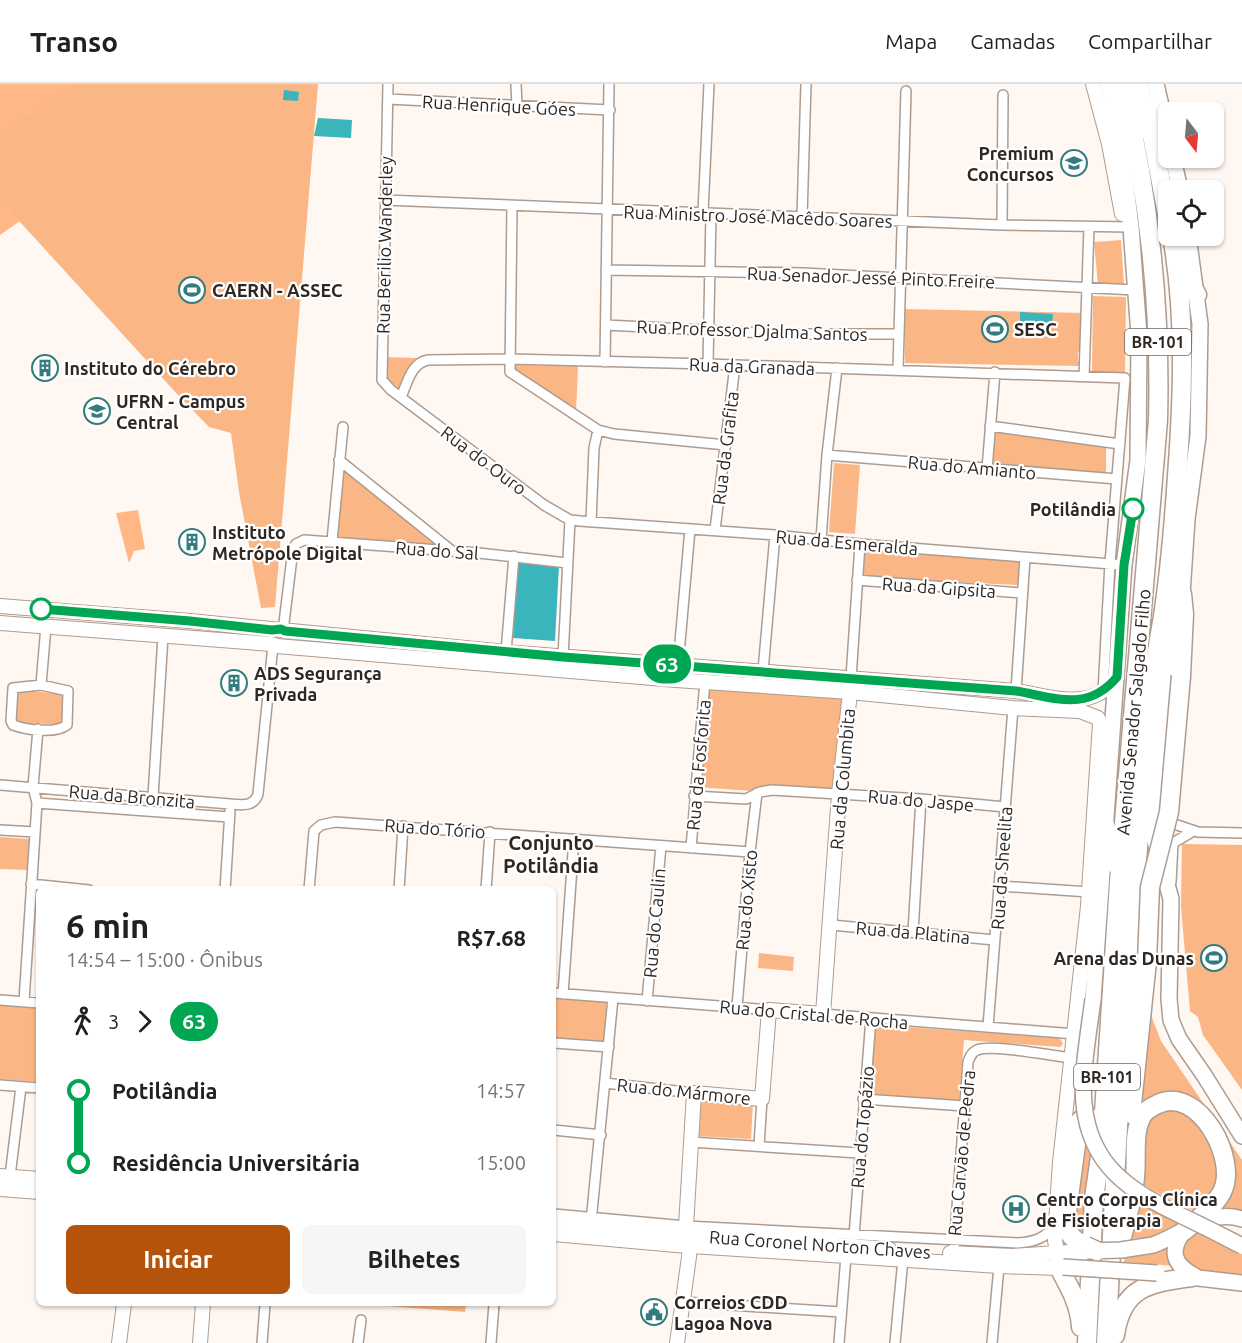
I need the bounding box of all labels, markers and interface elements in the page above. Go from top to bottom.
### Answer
text: Transo [30,26,118,57]
text: Mapa [885,29,937,53]
text: Camadas [970,29,1055,53]
text: Compartilhar [1088,29,1212,53]
street label: Rua Henrique Góes [422,91,577,119]
north arrow [1158,102,1224,168]
map controls [1158,102,1224,246]
place label: Premium Concursos [967,143,1054,184]
school or university icon: Premium Concursos [1059,148,1089,178]
street label: Rua Berilio Wanderley [372,156,396,334]
button: locate [1158,180,1224,246]
street label: Rua Ministro José Macêdo Soares [623,201,893,231]
street label: Rua Senador Jessé Pinto Freire [747,263,995,291]
sports icon: CAERN - ASSEC [177,275,207,305]
place label: CAERN - ASSEC [212,280,343,300]
sports icon: SESC [980,314,1010,344]
street label: Rua Professor Djalma Santos [636,316,868,344]
place label: SESC [1014,319,1057,339]
road number: BR-101 [1125,329,1191,355]
building icon: Instituto do Cérebro [30,353,60,383]
street label: Rua da Granada [689,354,815,378]
place label: Instituto do Cérebro [64,358,236,378]
street label: Rua da Grafita [708,390,742,506]
place label: UFRN - Campus Central [116,391,245,432]
school or university icon: UFRN - Campus Central [82,396,112,426]
street label: Rua do Ouro [437,421,531,499]
street label: Rua do Amianto [907,451,1037,483]
marker: Potilândia [1122,498,1144,520]
place label: Potilândia [1030,499,1116,519]
place label: Instituto Metrópole Digital [212,522,363,563]
street label: Rua da Esmeralda [775,526,919,558]
building icon: Instituto Metrópole Digital [177,527,207,557]
street label: Rua do Sal [395,537,480,563]
street label: Rua da Gipsita [881,573,997,601]
street label: Avenida Senador Salgado Filho [1112,588,1154,836]
unlabelled marker [30,598,52,620]
line badge: 63 [640,644,694,684]
text: 63 [655,652,679,676]
place label: ADS Segurança Privada [254,663,382,704]
building icon: ADS Segurança Privada [219,668,249,698]
street label: Rua da Fosforita [682,699,714,831]
street label: Rua da Columbita [826,707,858,851]
street label: Rua da Bronzita [68,781,196,811]
street label: Rua do Jaspe [867,785,975,815]
street label: Rua da Sheelita [987,806,1015,930]
street label: Rua do Tório [384,814,486,842]
district label: Conjunto Potilândia [503,831,599,877]
street label: Rua do Xisto [732,849,760,951]
street label: Rua do Caulin [639,867,669,979]
text: 6 min [66,907,149,944]
street label: Rua da Platina [855,917,971,947]
text: R$7.68 [457,925,526,950]
sports icon: Arena das Dunas [1199,943,1229,973]
text: 14:54 – 15:00 · Ônibus [66,948,263,971]
place label: Arena das Dunas [1053,948,1194,968]
street label: Rua do Cristal de Rocha [719,996,909,1032]
icon: walk [66,1005,99,1038]
icon: forward [128,1005,161,1038]
text: 63 [182,1009,206,1033]
text: 3 [108,1010,119,1033]
road number: BR-101 [1074,1064,1140,1090]
street label: Rua do Topázio [847,1065,877,1189]
street label: Rua Carvão de Pedra [944,1069,978,1237]
street label: Rua do Mármore [616,1074,752,1108]
text: Potilândia [112,1078,217,1103]
text: 14:57 [476,1079,526,1102]
text: Residência Universitária [112,1150,360,1175]
text: 15:00 [476,1151,526,1174]
place label: Centro Corpus Clínica de Fisioterapia [1036,1189,1218,1230]
hospital icon: Centro Corpus Clínica de Fisioterapia [1001,1194,1031,1224]
button: Iniciar [66,1225,290,1294]
button: Bilhetes [302,1225,526,1294]
street label: Rua Coronel Norton Chaves [709,1226,932,1262]
place label: Correios CDD Lagoa Nova [674,1292,788,1333]
public building icon: Correios CDD Lagoa Nova [639,1297,669,1327]

